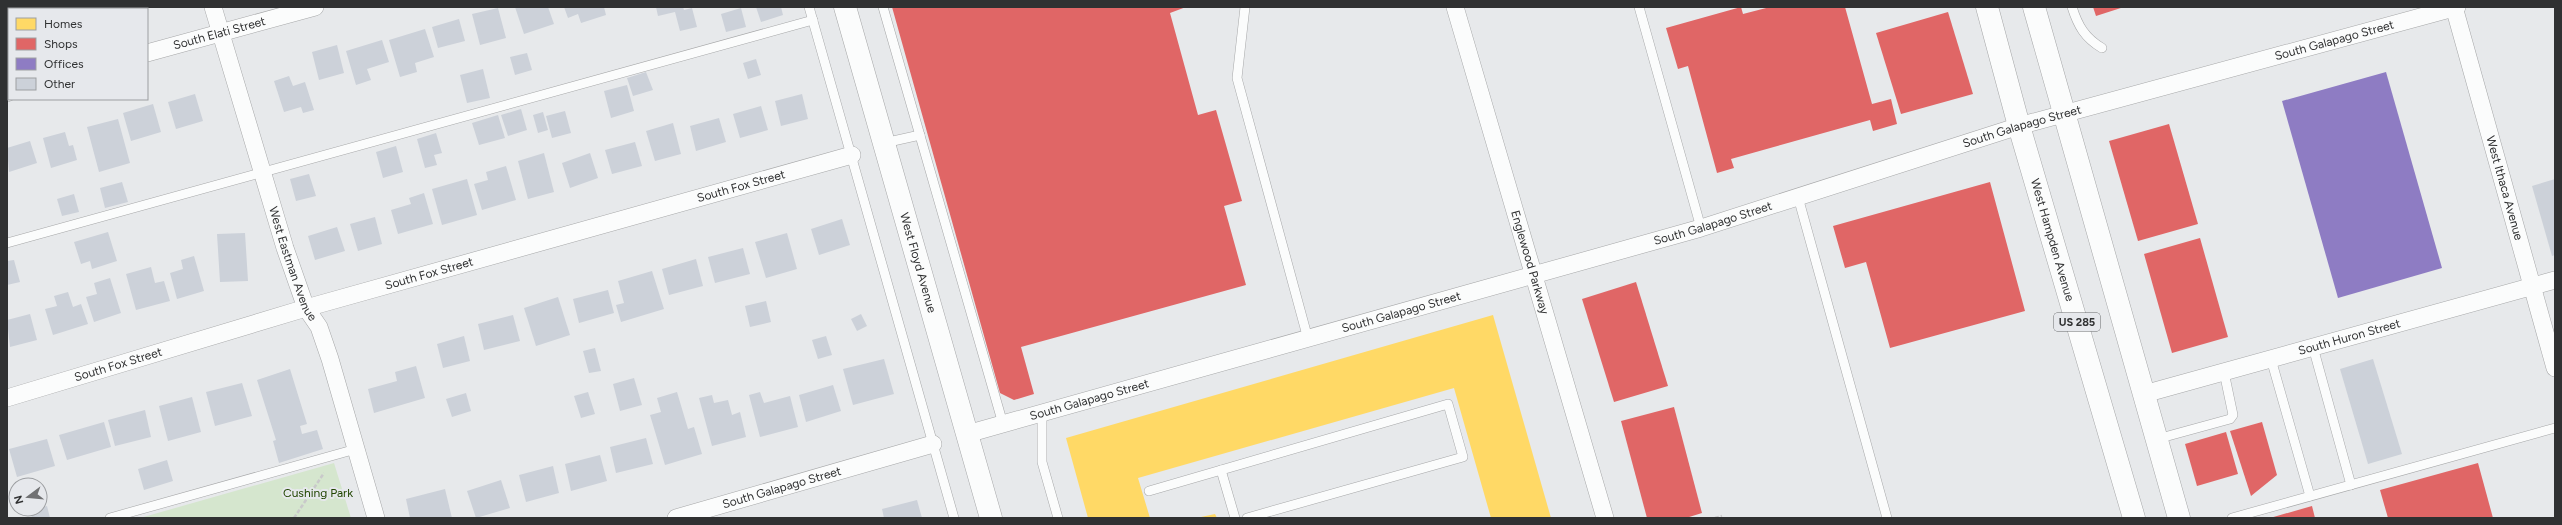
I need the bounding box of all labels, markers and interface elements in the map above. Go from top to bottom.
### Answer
legend [8,8,148,100]
street label: South Elati Street [172,14,267,53]
text: Homes [44,17,83,31]
street label: South Galapago Street [2273,17,2396,63]
text: Shops [44,37,78,51]
text: Offices [44,57,84,71]
text: Other [44,77,75,91]
street label: South Galapago Street [1961,102,2083,151]
street label: West Ithaca Avenue [2483,134,2526,242]
street label: South Fox Street [695,167,787,205]
street label: West Hampden Avenue [2028,177,2077,303]
street label: South Galapago Street [1652,199,1774,248]
street label: West Eastman Avenue [266,205,320,324]
street label: Englewood Parkway [1508,209,1552,316]
street label: West Floyd Avenue [897,211,939,315]
street label: South Fox Street [383,254,475,293]
street label: South Galapago Street [1340,289,1463,336]
road number: US 285 [2054,313,2100,331]
street label: South Huron Street [2297,316,2402,358]
street label: South Fox Street [73,345,164,384]
street label: South Galapago Street [1028,376,1151,423]
street label: South Galapago Street [721,464,843,511]
north arrow [8,477,48,517]
park label: Cushing Park [283,486,353,500]
text: N [11,494,26,506]

